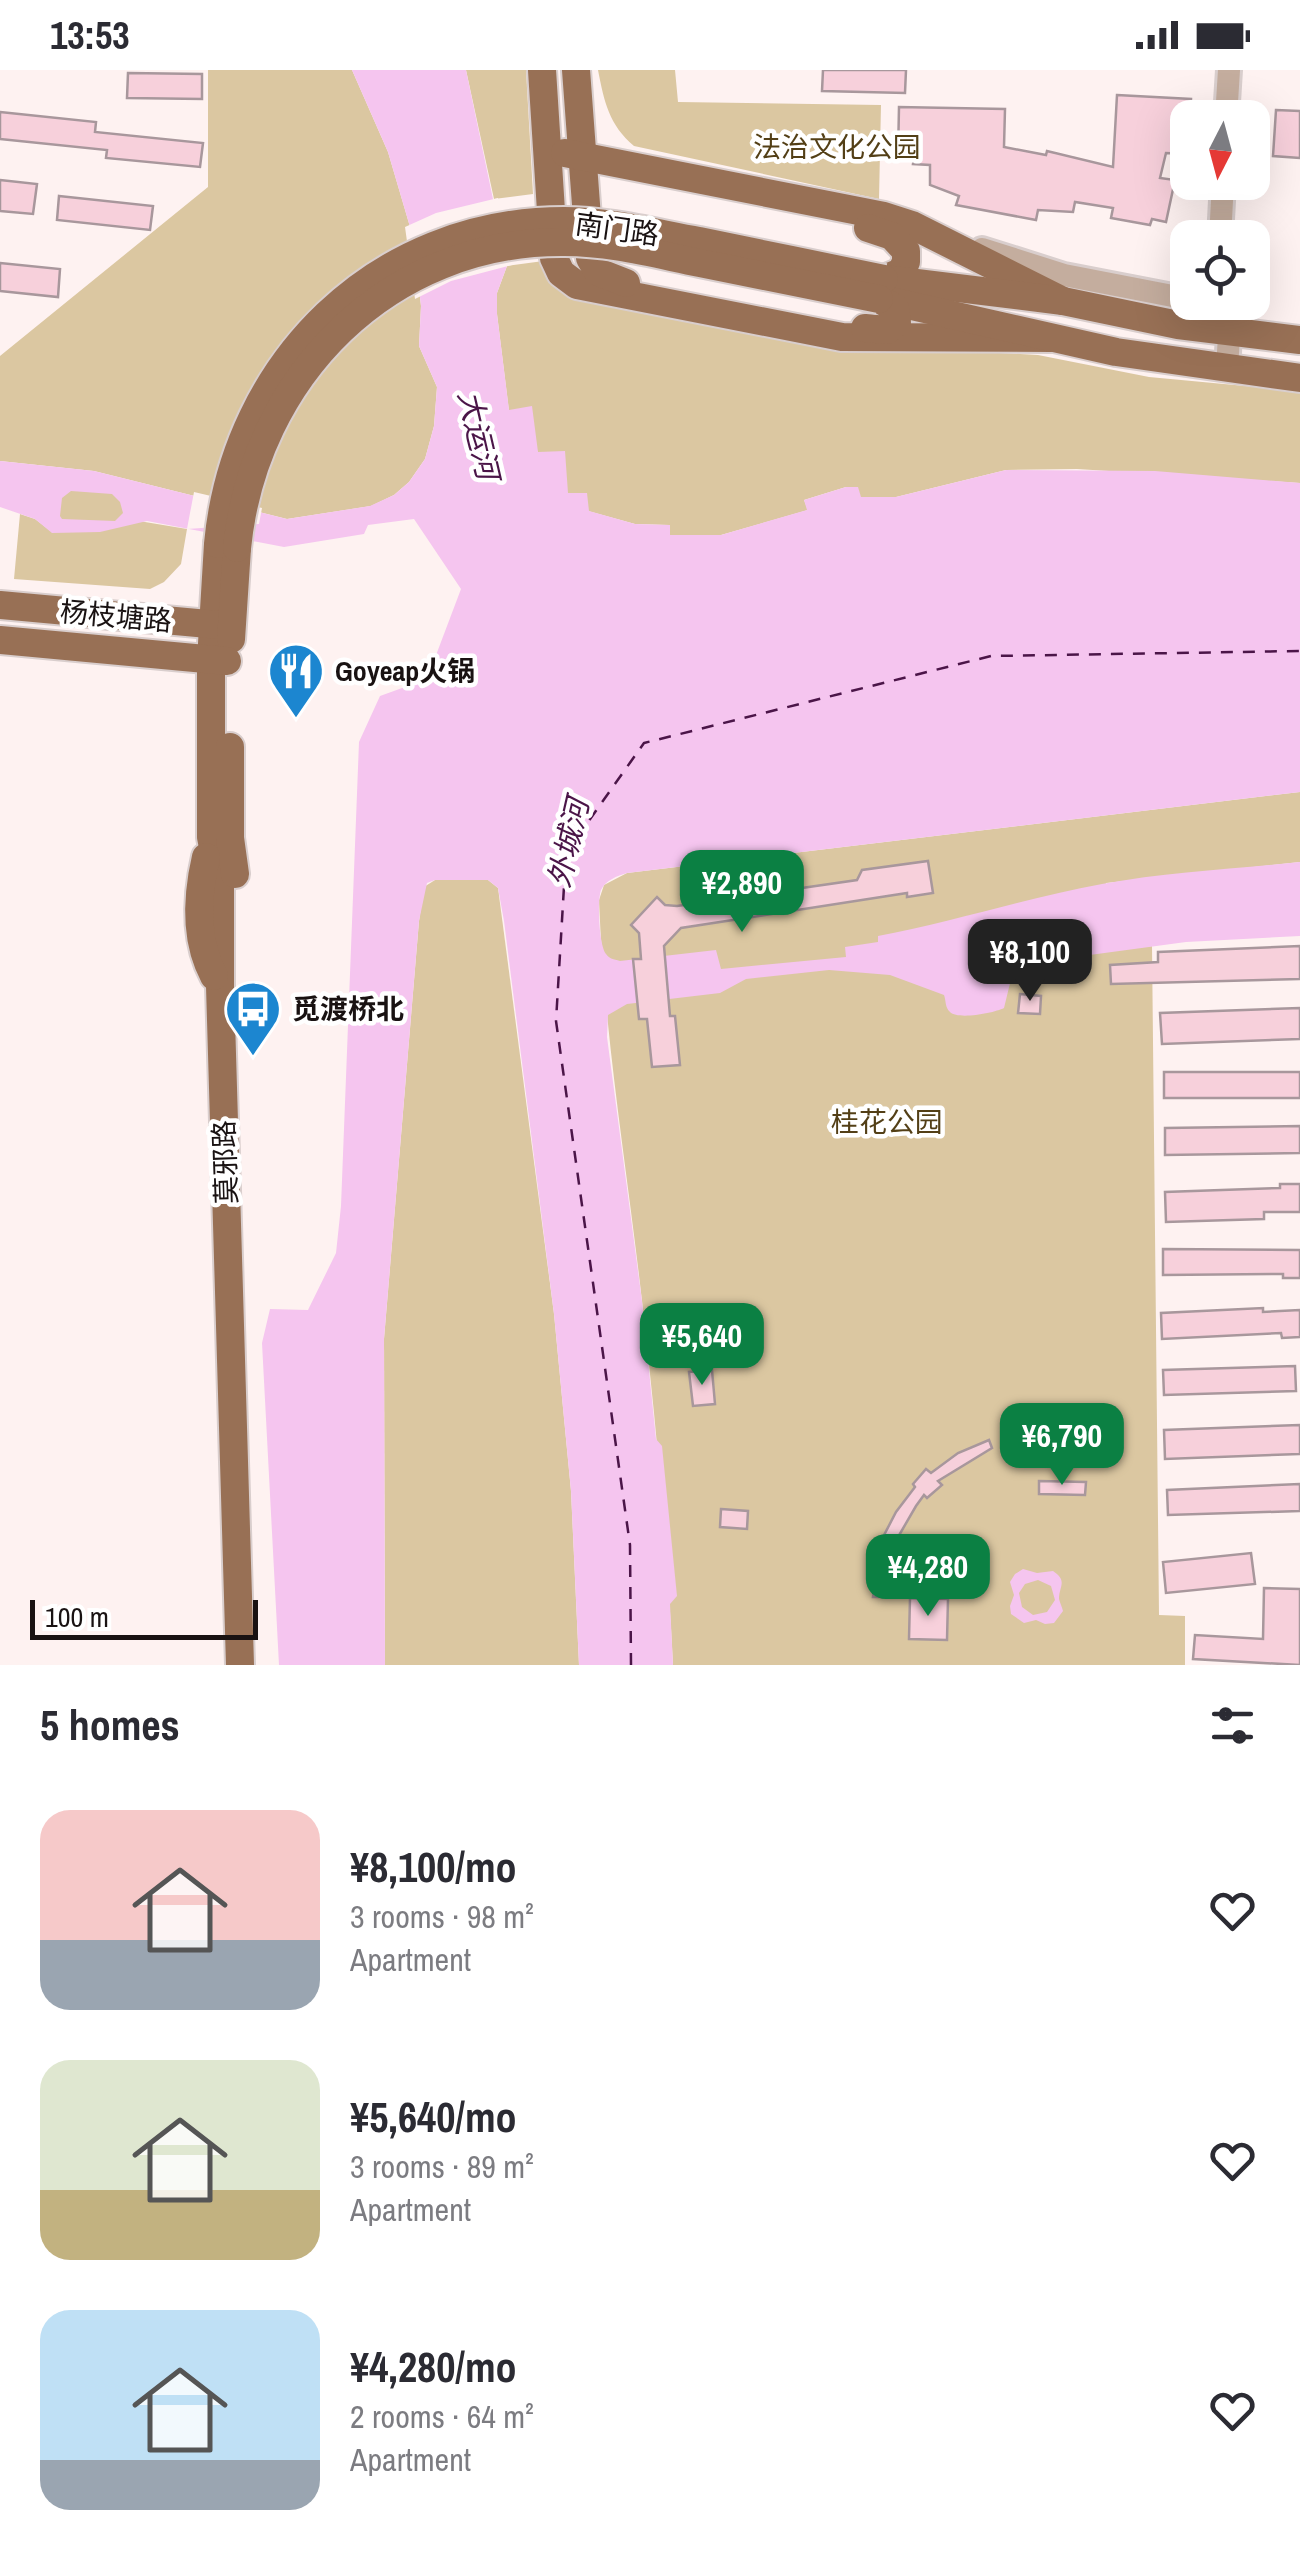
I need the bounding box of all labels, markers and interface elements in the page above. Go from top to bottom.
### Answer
text: 13:53 [50,10,130,61]
north arrow [1170,100,1270,200]
map controls [1170,100,1270,320]
park label: 法治文化公园 [753,128,921,166]
street label: 南门路 [573,204,661,254]
button: locate [1170,220,1270,320]
water label: 大运河 [449,386,510,488]
street label: 杨枝塘路 [59,592,173,640]
restaurant icon: Goyeap火锅 [266,641,326,720]
place label: Goyeap火锅 [335,652,475,690]
water label: 外城河 [538,790,599,891]
pin: ¥2,890 [661,850,823,935]
text: ¥2,890 [702,861,782,904]
pin: ¥8,100 [949,919,1111,1004]
text: ¥8,100 [990,930,1070,973]
bus stop icon: 觅渡桥北 [223,979,283,1058]
place label: 觅渡桥北 [292,990,404,1028]
park label: 桂花公园 [831,1103,943,1141]
street label: 莫邪路 [205,1119,245,1205]
pin: ¥5,640 [621,1303,783,1388]
text: ¥5,640 [662,1314,742,1357]
pin: ¥6,790 [981,1403,1143,1488]
text: ¥6,790 [1022,1414,1102,1457]
pin: ¥4,280 [847,1534,1009,1619]
text: ¥4,280 [888,1545,968,1588]
scale bar [30,1595,258,1640]
text: 100 m [45,1598,109,1636]
text: 5 homes [40,1697,180,1753]
icon: filters [1205,1698,1260,1753]
text: ¥8,100/mo [350,1839,517,1895]
icon: home [120,1850,240,1970]
icon: heart [1205,1883,1260,1938]
text: 3 rooms · 98 m² [350,1895,534,1938]
text: Apartment [350,1938,471,1981]
text: ¥5,640/mo [350,2089,517,2145]
icon: home [120,2100,240,2220]
icon: heart [1205,2133,1260,2188]
text: 3 rooms · 89 m² [350,2145,534,2188]
text: Apartment [350,2188,471,2231]
text: ¥4,280/mo [350,2339,517,2395]
icon: home [120,2350,240,2470]
icon: heart [1205,2383,1260,2438]
text: 2 rooms · 64 m² [350,2395,534,2438]
text: Apartment [350,2438,471,2481]

